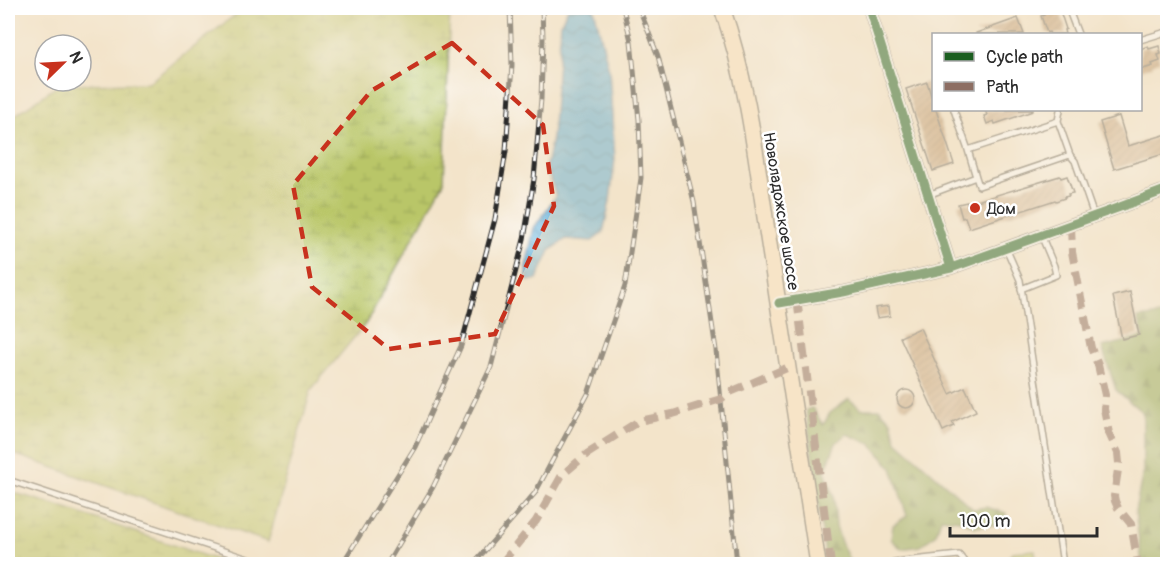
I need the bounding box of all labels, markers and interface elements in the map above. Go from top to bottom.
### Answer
north arrow [33,33,93,93]
legend [932,33,1142,111]
text: Cycle path [986,46,1063,69]
text: N [64,48,87,66]
text: Path [986,76,1019,99]
street label: Новоладожское шоссе [759,131,803,292]
place label: Дом [986,199,1016,219]
marker: Дом [968,201,982,215]
scale bar [950,500,1097,538]
text: 100 m [959,510,1011,533]

